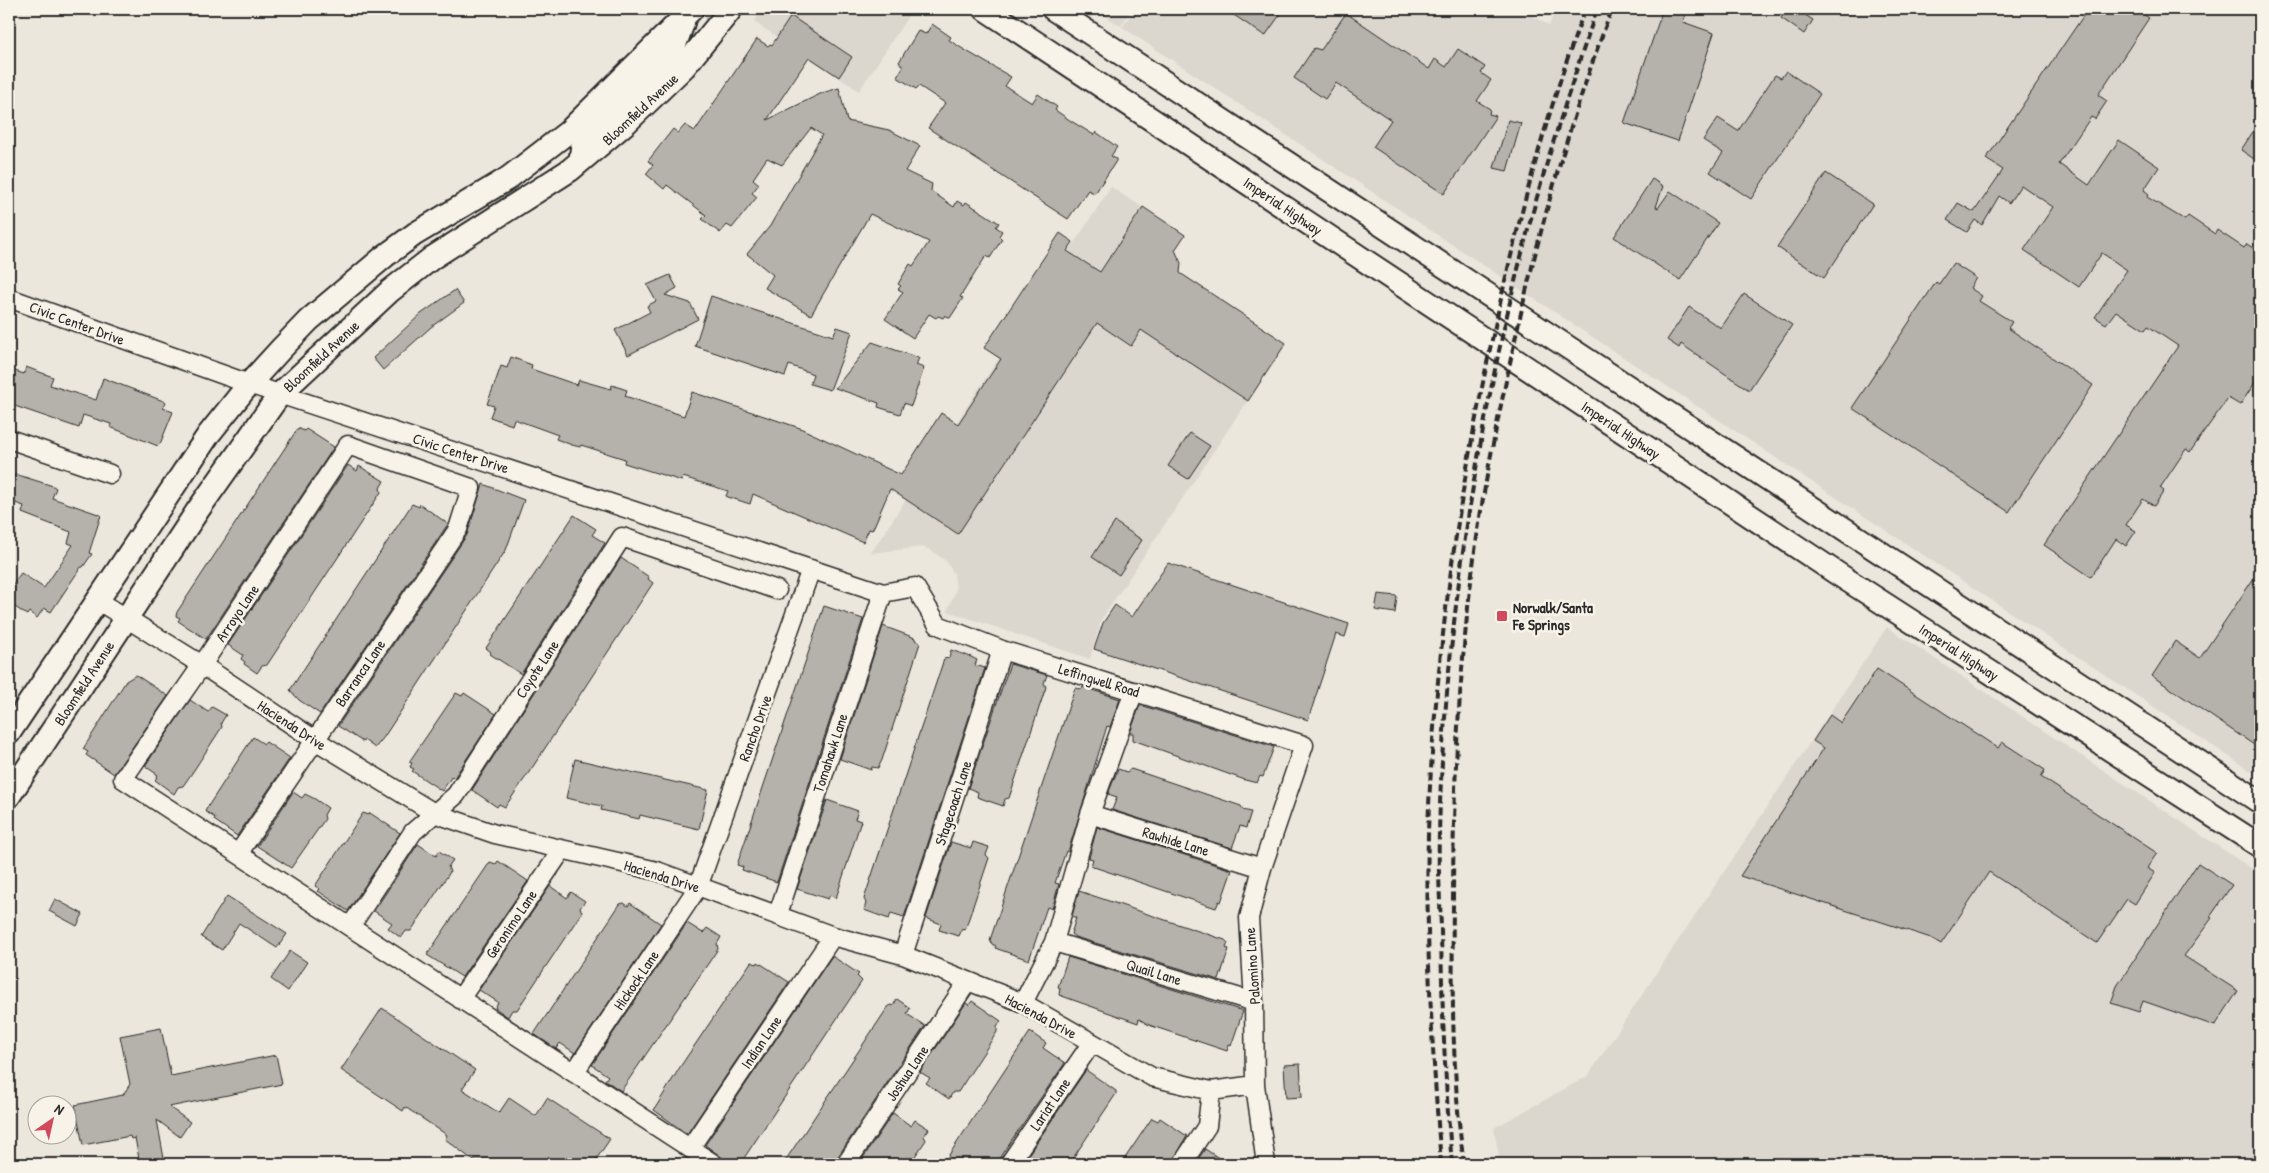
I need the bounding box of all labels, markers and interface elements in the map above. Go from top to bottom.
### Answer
street label: Bloomfield Avenue [597,68,683,150]
street label: Imperial Highway [1239,172,1327,240]
street label: Civic Center Drive [27,296,127,350]
street label: Bloomfield Avenue [278,315,364,397]
street label: Imperial Highway [1577,396,1665,464]
street label: Civic Center Drive [410,428,512,478]
street label: Arroyo Lane [210,580,264,646]
place label: Norwalk/Santa Fe Springs [1512,597,1593,636]
marker: Norwalk/Santa Fe Springs [1495,609,1509,623]
street label: Imperial Highway [1915,618,2003,686]
street label: Barranca Lane [330,635,390,711]
street label: Coyote Lane [510,636,564,702]
street label: Bloomfield Avenue [49,637,119,729]
street label: Leffingwell Road [1056,658,1142,702]
street label: Rancho Drive [733,692,777,764]
street label: Hacienda Drive [253,695,331,755]
street label: Tomahawk Lane [807,711,853,795]
street label: Stagecoach Lane [929,758,977,848]
street label: Rawhide Lane [1140,821,1212,861]
street label: Hacienda Drive [622,855,703,897]
street label: Geronimo Lane [480,885,542,963]
street label: Palomino Lane [1239,927,1265,1005]
street label: Hickock Lane [608,946,664,1014]
street label: Quail Lane [1124,954,1184,990]
street label: Hacienda Drive [1002,988,1080,1044]
street label: Indian Lane [736,1011,786,1073]
street label: Joshua Lane [881,1041,933,1105]
street label: Lariat Lane [1025,1074,1075,1134]
north arrow [28,1096,78,1146]
text: N [51,1099,68,1119]

